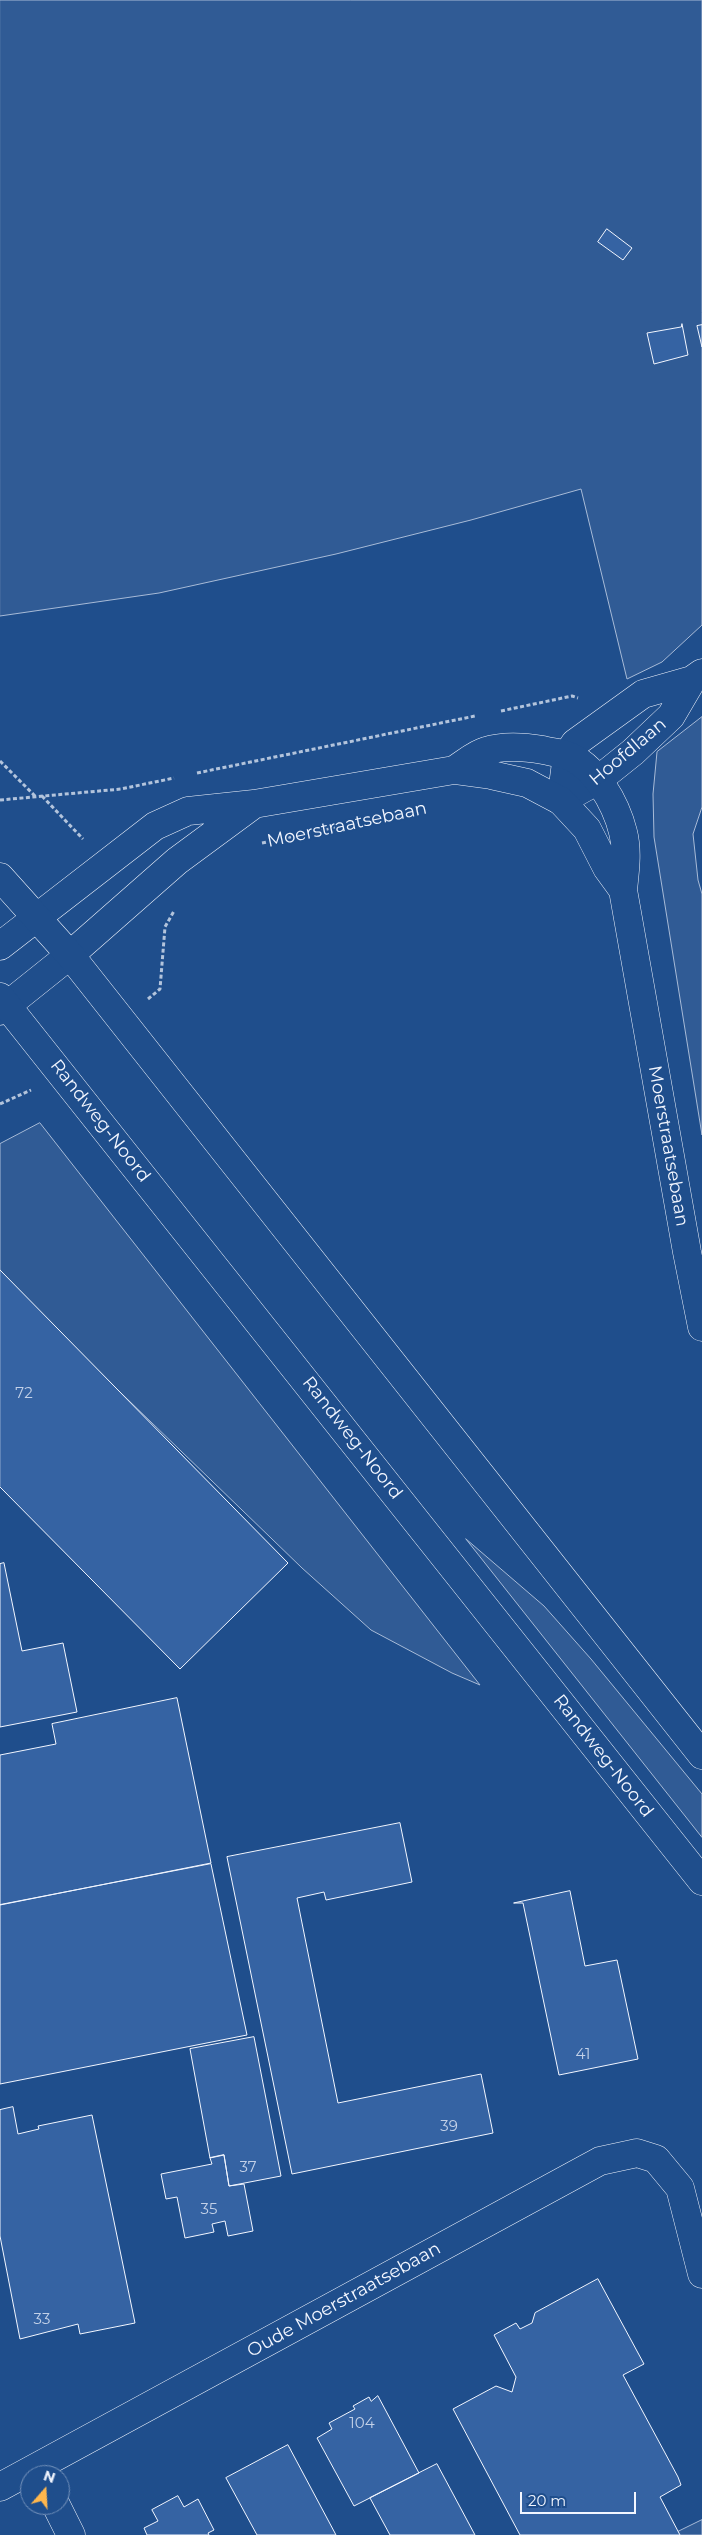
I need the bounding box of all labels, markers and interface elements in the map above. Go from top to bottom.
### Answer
street label: Hoofdlaan [585,714,671,790]
street label: Moerstraatsebaan [265,798,429,852]
street label: Randweg-Noord [45,1055,155,1187]
street label: Moerstraatsebaan [643,1064,693,1228]
street label: Randweg-Noord [297,1372,407,1504]
house number: 72 [15,1385,33,1403]
street label: Randweg-Noord [548,1690,658,1822]
house number: 41 [576,2046,590,2064]
house number: 39 [440,2118,458,2136]
house number: 37 [239,2159,257,2177]
house number: 35 [201,2201,217,2219]
street label: Oude Moerstraatsebaan [243,2238,445,2362]
house number: 33 [34,2311,50,2329]
house number: 104 [349,2415,375,2433]
north arrow [20,2465,70,2515]
text: N [41,2466,58,2487]
scale bar [522,2482,638,2514]
text: 20 m [528,2491,566,2510]

